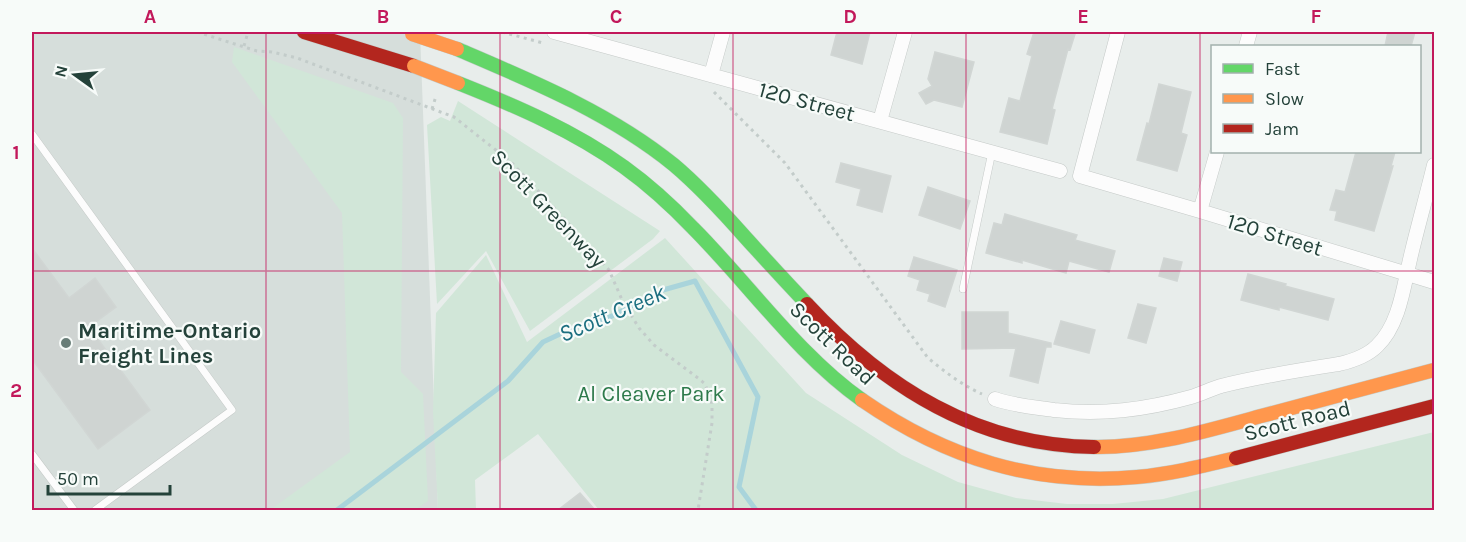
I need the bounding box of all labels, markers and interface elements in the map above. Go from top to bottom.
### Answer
text: A [144,5,157,28]
text: B [377,5,389,28]
text: C [610,5,622,28]
text: D [843,5,857,28]
text: E [1077,5,1089,28]
text: F [1311,5,1322,28]
north arrow [45,45,105,105]
legend [1211,45,1421,153]
text: Fast [1265,58,1300,80]
text: N [50,63,72,79]
street label: 120 Street [756,77,858,127]
text: Slow [1265,88,1304,110]
text: Jam [1265,118,1299,140]
text: 1 [12,141,20,164]
street label: Scott Greenway [485,144,611,273]
street label: 120 Street [1224,208,1326,262]
water label: Scott Creek [554,278,670,348]
street label: Scott Road [784,296,881,391]
place label: Maritime-Ontario Freight Lines [78,318,261,369]
marker: Maritime-Ontario Freight Lines [59,336,73,350]
text: 2 [10,379,22,402]
park label: Al Cleaver Park [577,381,725,407]
street label: Scott Road [1241,395,1353,447]
scale bar [48,458,170,496]
text: 50 m [57,468,99,490]

